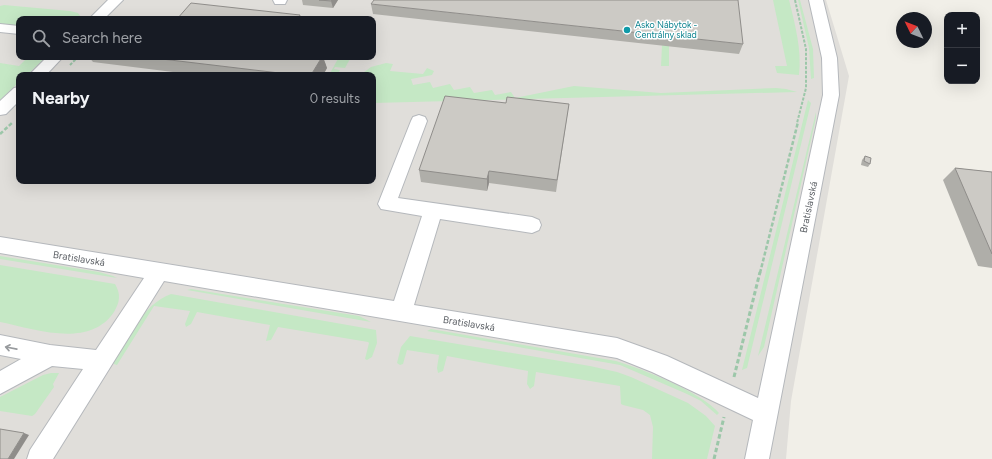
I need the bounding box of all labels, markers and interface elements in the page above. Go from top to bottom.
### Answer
north arrow [896,12,932,48]
map controls [944,12,980,84]
button: + [944,12,980,48]
search box [16,16,376,60]
place label: Asko Nábytok - Centrálny sklad [635,19,698,40]
marker: Asko Nábytok - Centrálny sklad [622,25,632,35]
icon: search [30,27,52,49]
text: Search here [62,29,142,47]
button: − [944,48,980,84]
text: Nearby [32,88,90,108]
text: 0 results [310,91,360,106]
street label: Bratislavská [797,180,820,234]
street label: Bratislavská [52,248,106,269]
street label: Bratislavská [442,313,496,334]
one-way arrow [5,343,18,351]

